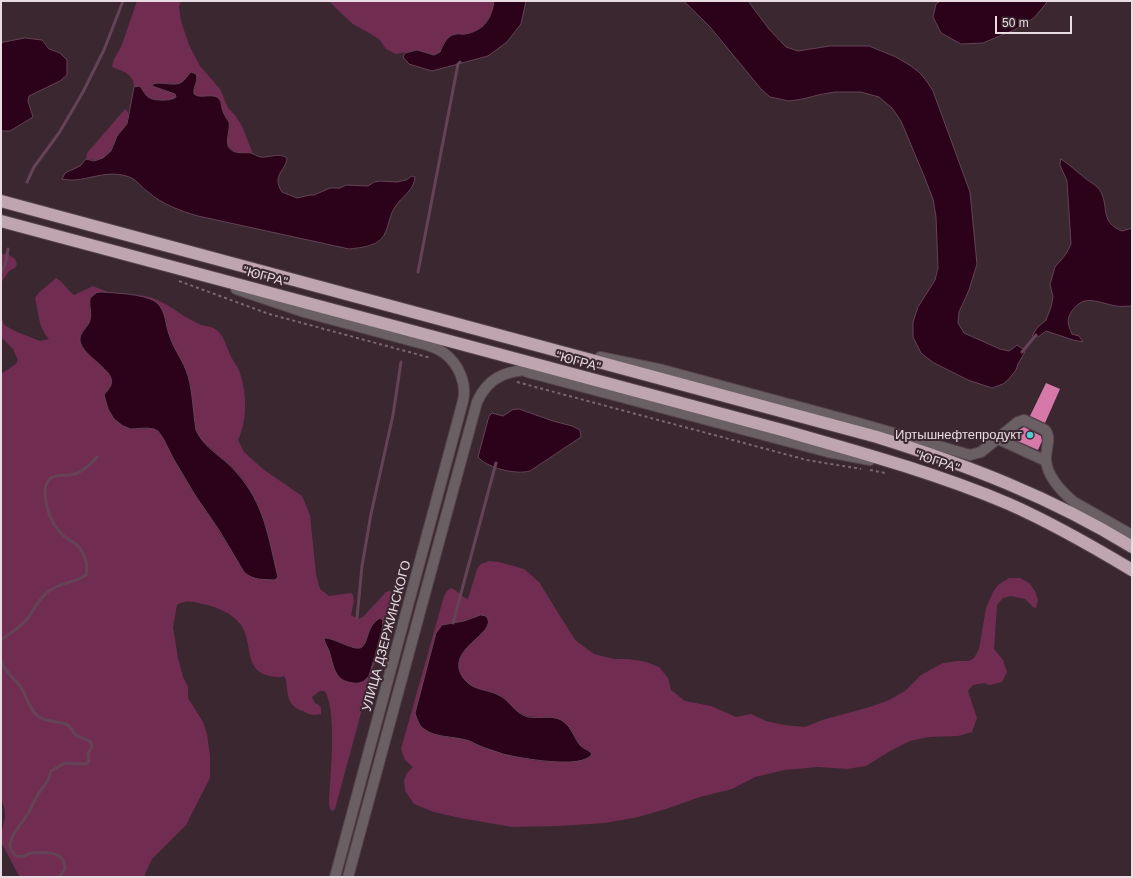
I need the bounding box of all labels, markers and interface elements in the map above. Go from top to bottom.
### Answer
scale bar [997,8,1074,34]
text: 50 m [1002,16,1029,30]
street label: "ЮГРА" [241,264,289,290]
street label: "ЮГРА" [554,349,602,375]
place label: Иртышнефтепродукт [895,427,1022,443]
marker: Иртышнефтепродукт [1025,430,1035,440]
street label: "ЮГРА" [913,447,961,477]
street label: УЛИЦА ДЗЕРЖИНСКОГО [359,559,415,713]

